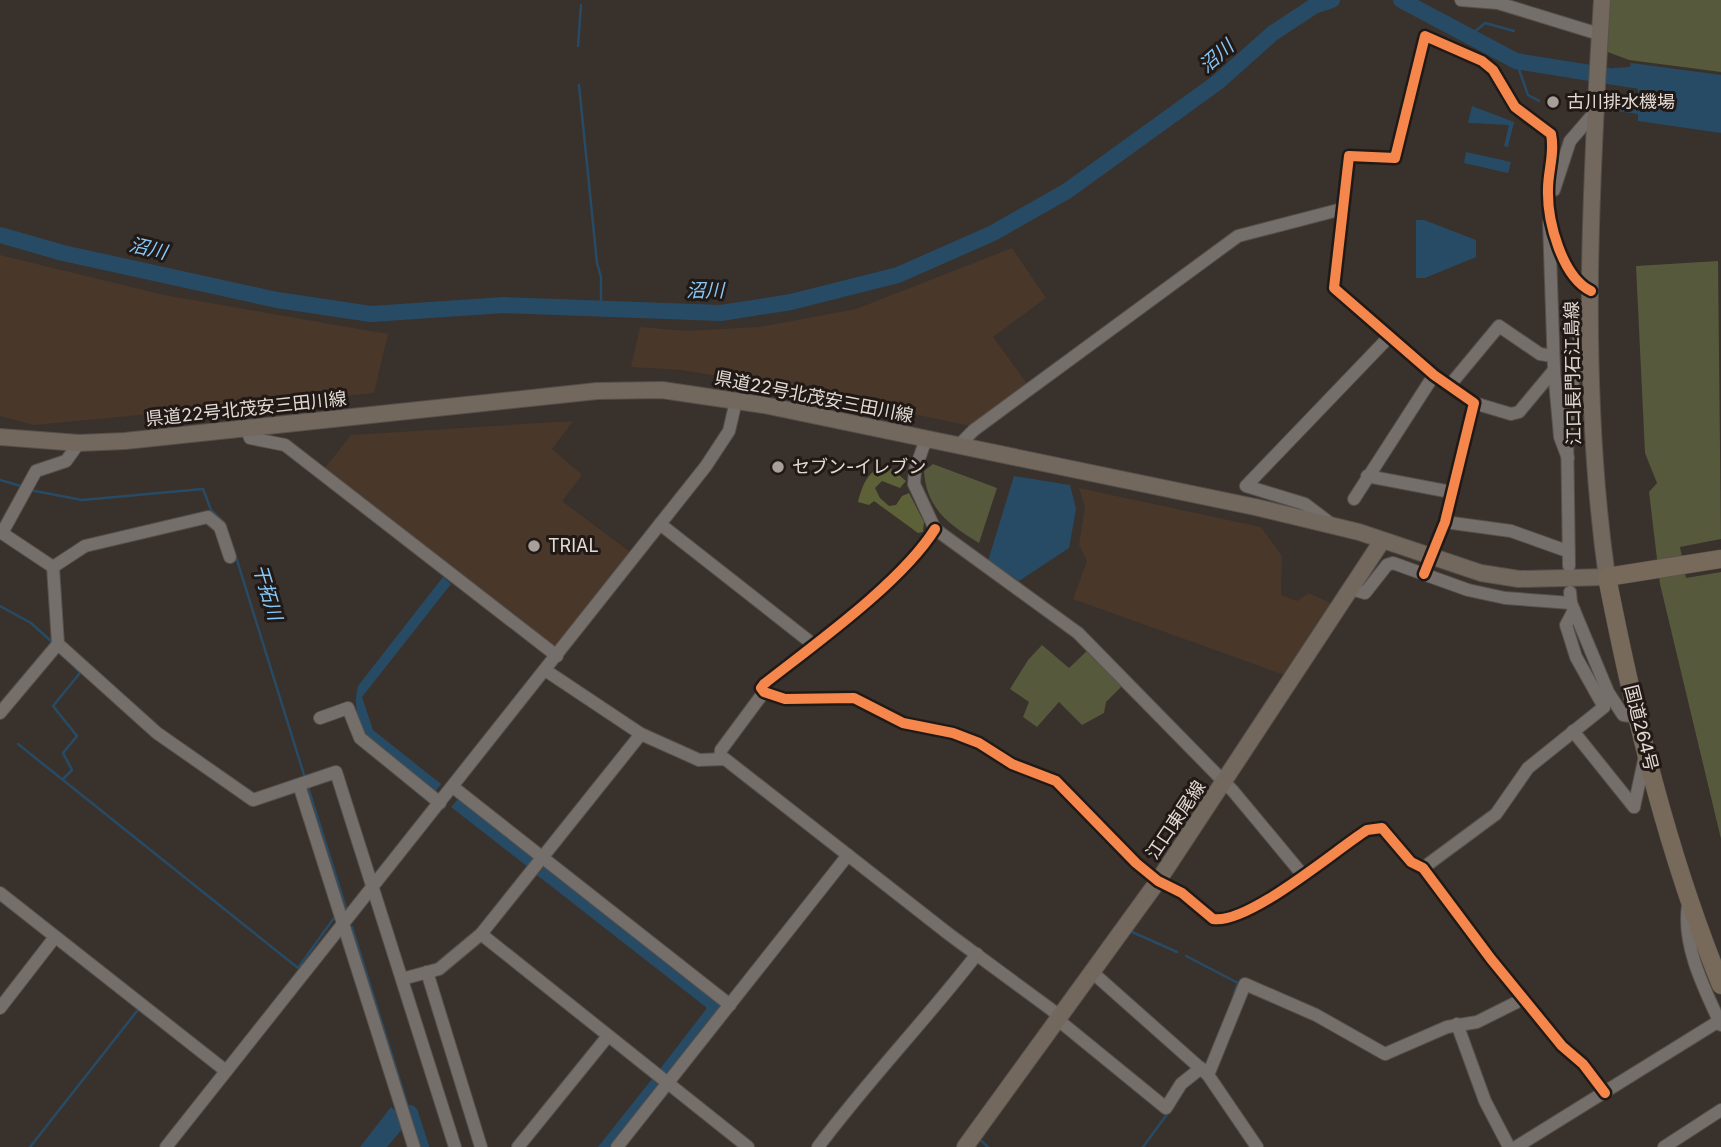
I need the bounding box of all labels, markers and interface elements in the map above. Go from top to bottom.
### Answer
water label: 沼川 [1194,34,1240,78]
place label: 古川排水機場 [1567,91,1675,112]
marker: 古川排水機場 [1545,94,1561,110]
water label: 沼川 [127,233,171,264]
water label: 沼川 [686,279,726,302]
street label: 江口長門石江島線 [1561,301,1584,445]
street label: 県道22号北茂安三田川線 [713,367,915,426]
street label: 県道22号北茂安三田川線 [144,388,347,430]
place label: セブン-イレブン [792,456,926,477]
marker: セブン-イレブン [770,459,786,475]
place label: TRIAL [548,535,599,556]
marker: TRIAL [526,538,542,554]
water label: 干拓川 [248,562,287,625]
street label: 国道264号 [1621,683,1662,773]
street label: 江口東尾線 [1142,777,1209,863]

